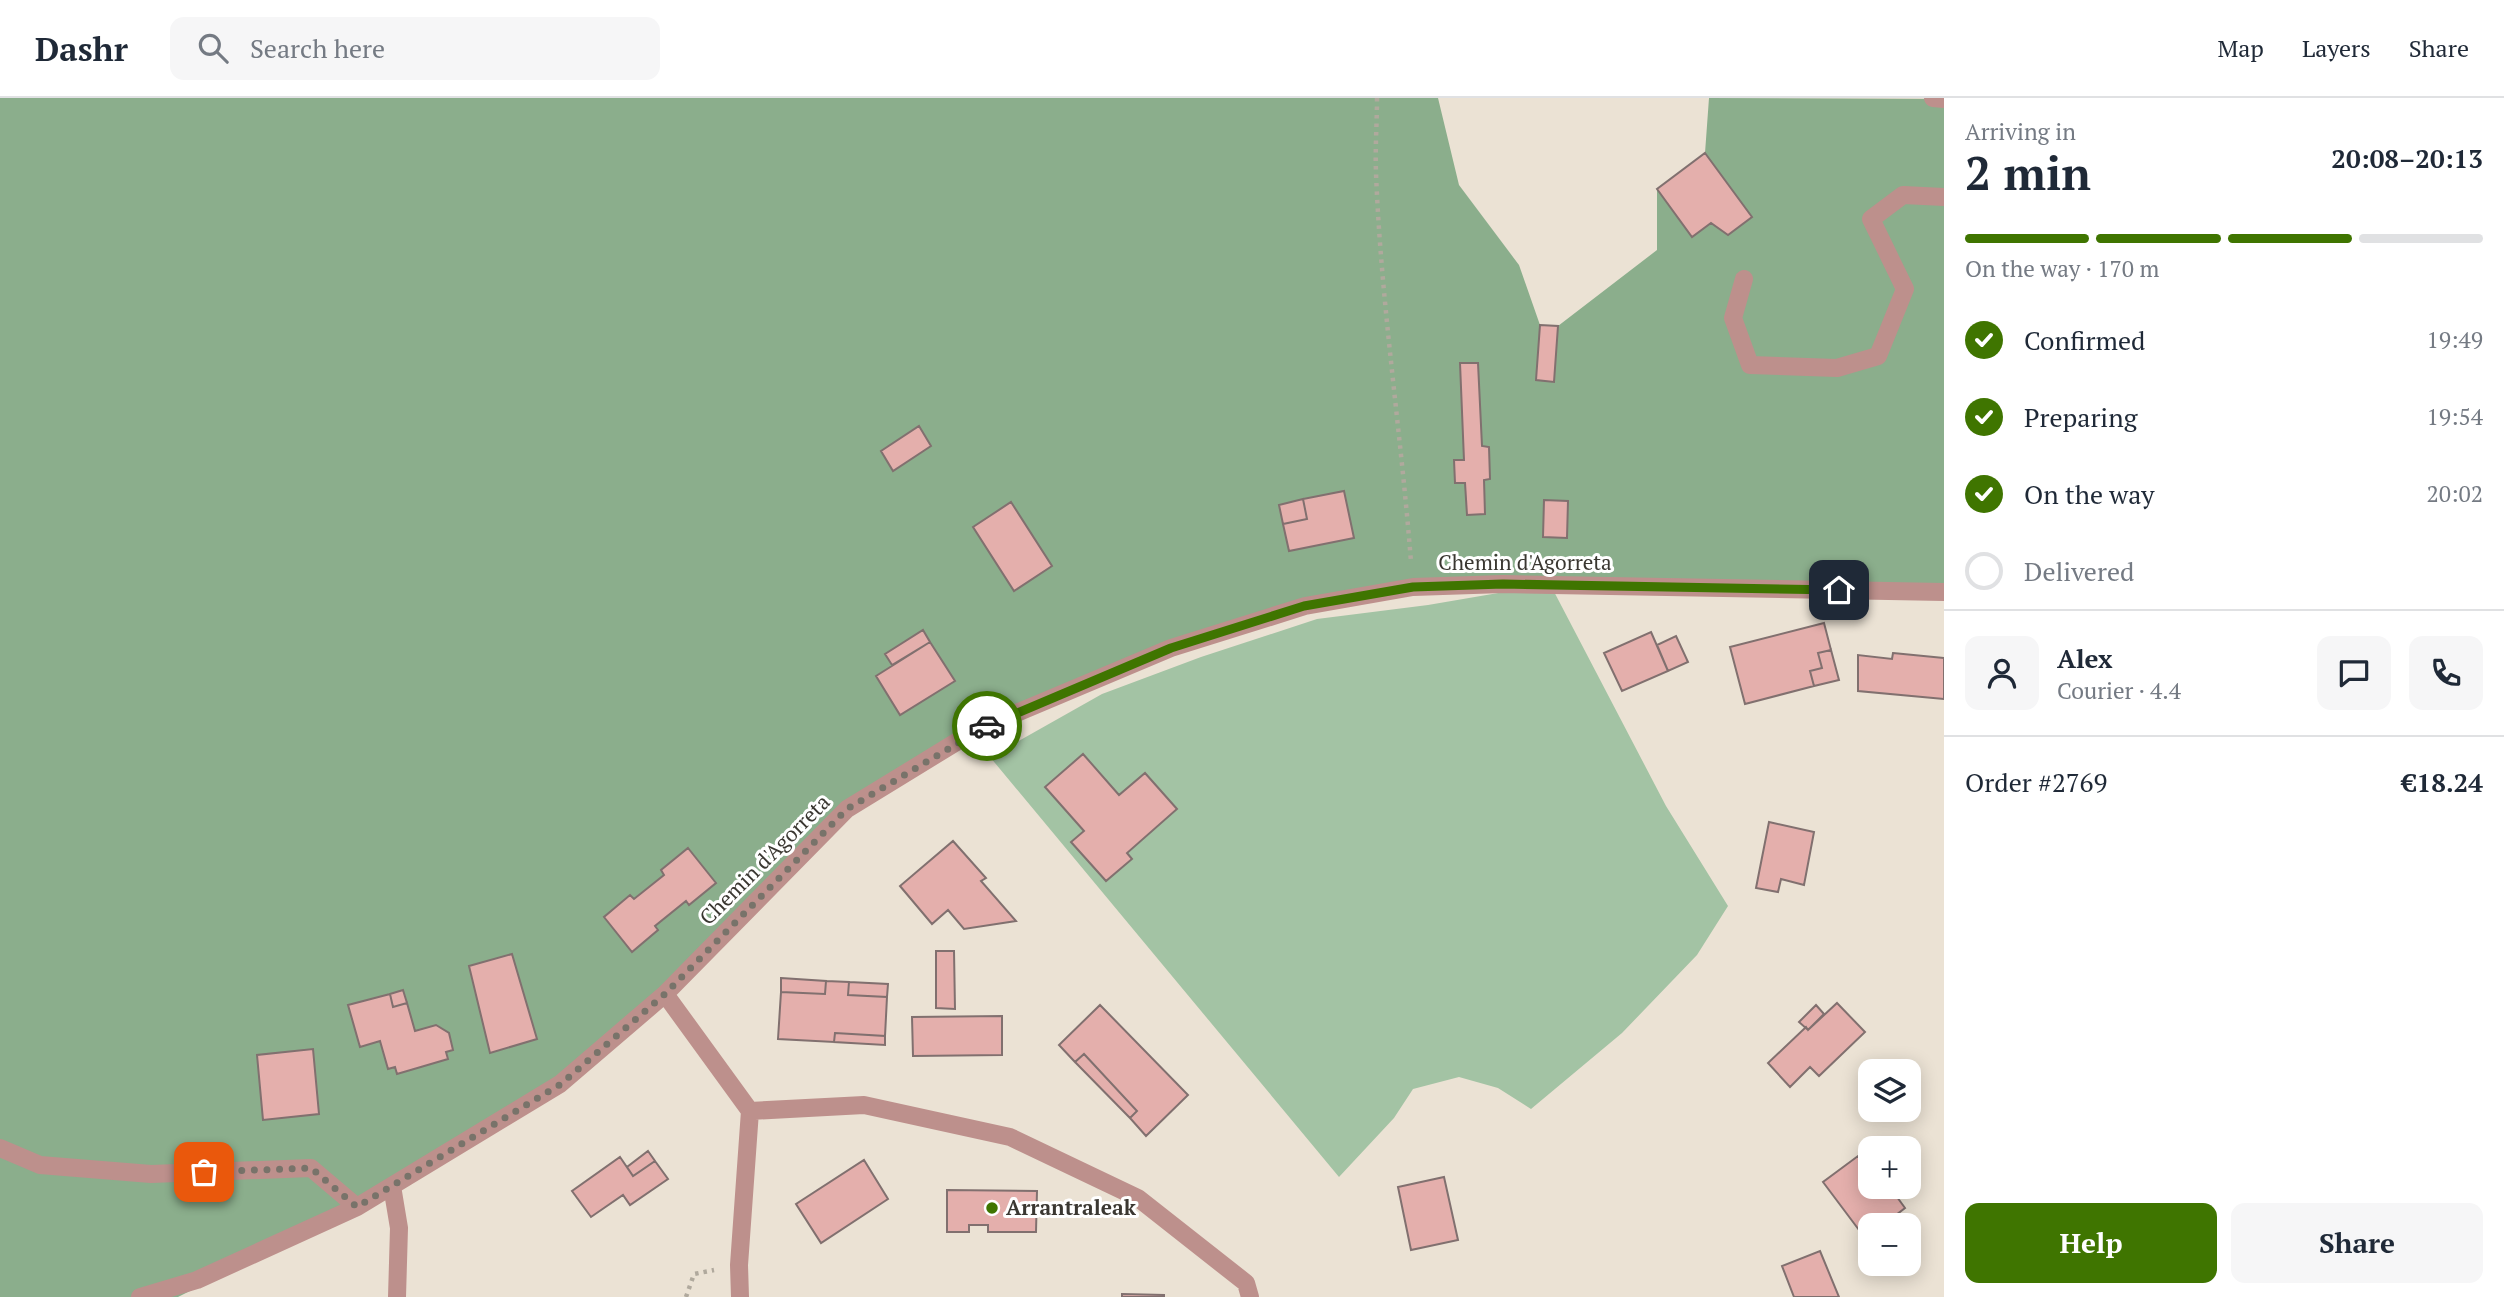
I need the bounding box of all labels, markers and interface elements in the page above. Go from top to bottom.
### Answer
search box [170,17,660,80]
text: Dashr [35,27,128,70]
icon: search [194,29,232,67]
text: Search here [250,31,385,65]
text: Map [2217,32,2264,64]
text: Layers [2302,32,2371,64]
text: Share [2409,32,2469,64]
text: Arriving in [1965,116,2076,147]
text: 20:08–20:13 [2331,141,2483,175]
text: 2 min [1965,142,2091,203]
text: On the way · 170 m [1965,253,2159,284]
icon: check [1965,321,2003,359]
text: Confirmed [2024,323,2145,357]
text: 19:49 [2426,324,2483,355]
icon: check [1965,398,2003,436]
text: Preparing [2024,400,2137,434]
text: 19:54 [2426,401,2483,432]
icon: check [1965,475,2003,513]
text: On the way [2024,477,2155,511]
text: 20:02 [2426,478,2483,509]
street label: Chemin d'Agorreta [1438,548,1612,576]
text: Delivered [2024,554,2134,588]
pin [1809,560,1869,620]
icon: home [1820,571,1858,609]
button: person [1965,636,2039,710]
button: chat [2317,636,2391,710]
button: phone [2409,636,2483,710]
text: Alex [2057,641,2113,675]
text: Courier · 4.4 [2057,675,2181,706]
courier [952,691,1022,761]
icon: car [968,707,1006,745]
text: Order #2769 [1965,765,2107,799]
text: €18.24 [2402,765,2483,799]
street label: Chemin d'Agorreta [693,788,836,931]
map controls [1858,1059,1921,1276]
button: layers [1858,1059,1921,1122]
button: + [1858,1136,1921,1199]
pin [174,1142,234,1202]
icon: bag [185,1153,223,1191]
place label: Arrantraleak [1006,1193,1137,1221]
marker: Arrantraleak [984,1200,1000,1216]
button: Help [1965,1203,2217,1283]
button: Share [2231,1203,2483,1283]
button: − [1858,1213,1921,1276]

